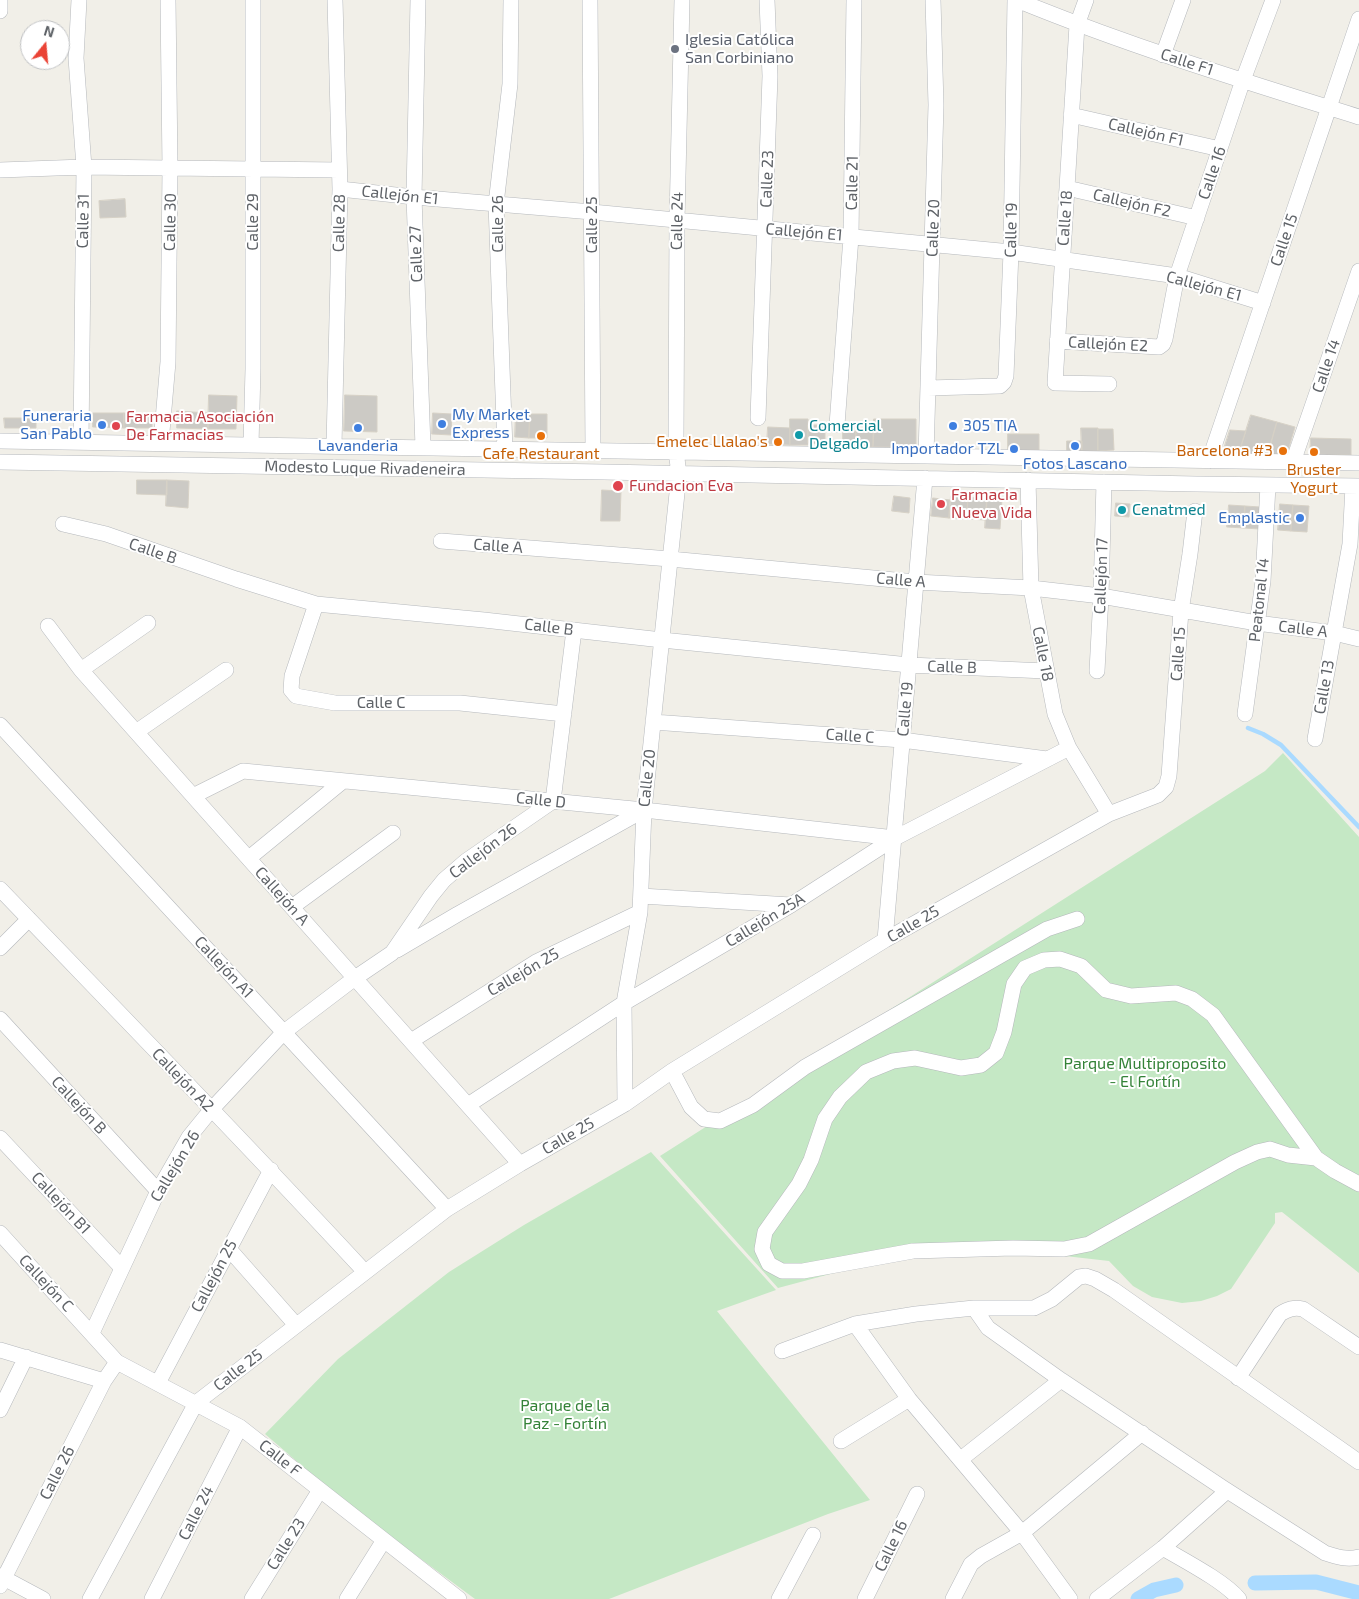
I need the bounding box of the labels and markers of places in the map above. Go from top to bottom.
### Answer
place label: Iglesia Católica San Corbiniano [685,30,794,68]
marker: Iglesia Católica San Corbiniano [669,43,681,55]
place label: My Market Express [452,405,530,443]
place label: Funeraria San Pablo [20,406,92,444]
place label: Farmacia Asociación De Farmacias [126,407,274,445]
place label: Comercial Delgado [809,416,881,454]
place label: 305 TIA [963,416,1017,436]
marker: My Market Express [436,418,448,430]
marker: Funeraria San Pablo [96,419,108,431]
marker: Farmacia Asociación De Farmacias [110,420,122,432]
marker: 305 TIA [947,420,959,432]
marker: Lavanderia [352,422,364,434]
marker: Comercial Delgado [793,429,805,441]
marker: Cafe Restaurant [535,430,547,442]
place label: Emelec Llalao's [656,432,768,452]
place label: Lavanderia [318,436,398,456]
marker: Emelec Llalao's [772,436,784,448]
place label: Importador TZL [891,439,1004,459]
marker: Fotos Lascano [1069,440,1081,452]
place label: Barcelona #3 [1176,441,1273,461]
marker: Importador TZL [1008,443,1020,455]
place label: Cafe Restaurant [482,444,600,464]
marker: Barcelona #3 [1277,445,1289,457]
marker: Bruster Yogurt [1308,446,1320,458]
place label: Fotos Lascano [1023,454,1127,474]
place label: Bruster Yogurt [1287,460,1341,498]
place label: Fundacion Eva [629,476,734,496]
marker: Fundacion Eva [611,479,625,493]
place label: Farmacia Nueva Vida [951,485,1032,523]
marker: Farmacia Nueva Vida [935,498,947,510]
place label: Cenatmed [1132,500,1206,520]
marker: Cenatmed [1116,504,1128,516]
place label: Emplastic [1218,508,1290,528]
marker: Emplastic [1294,512,1306,524]

